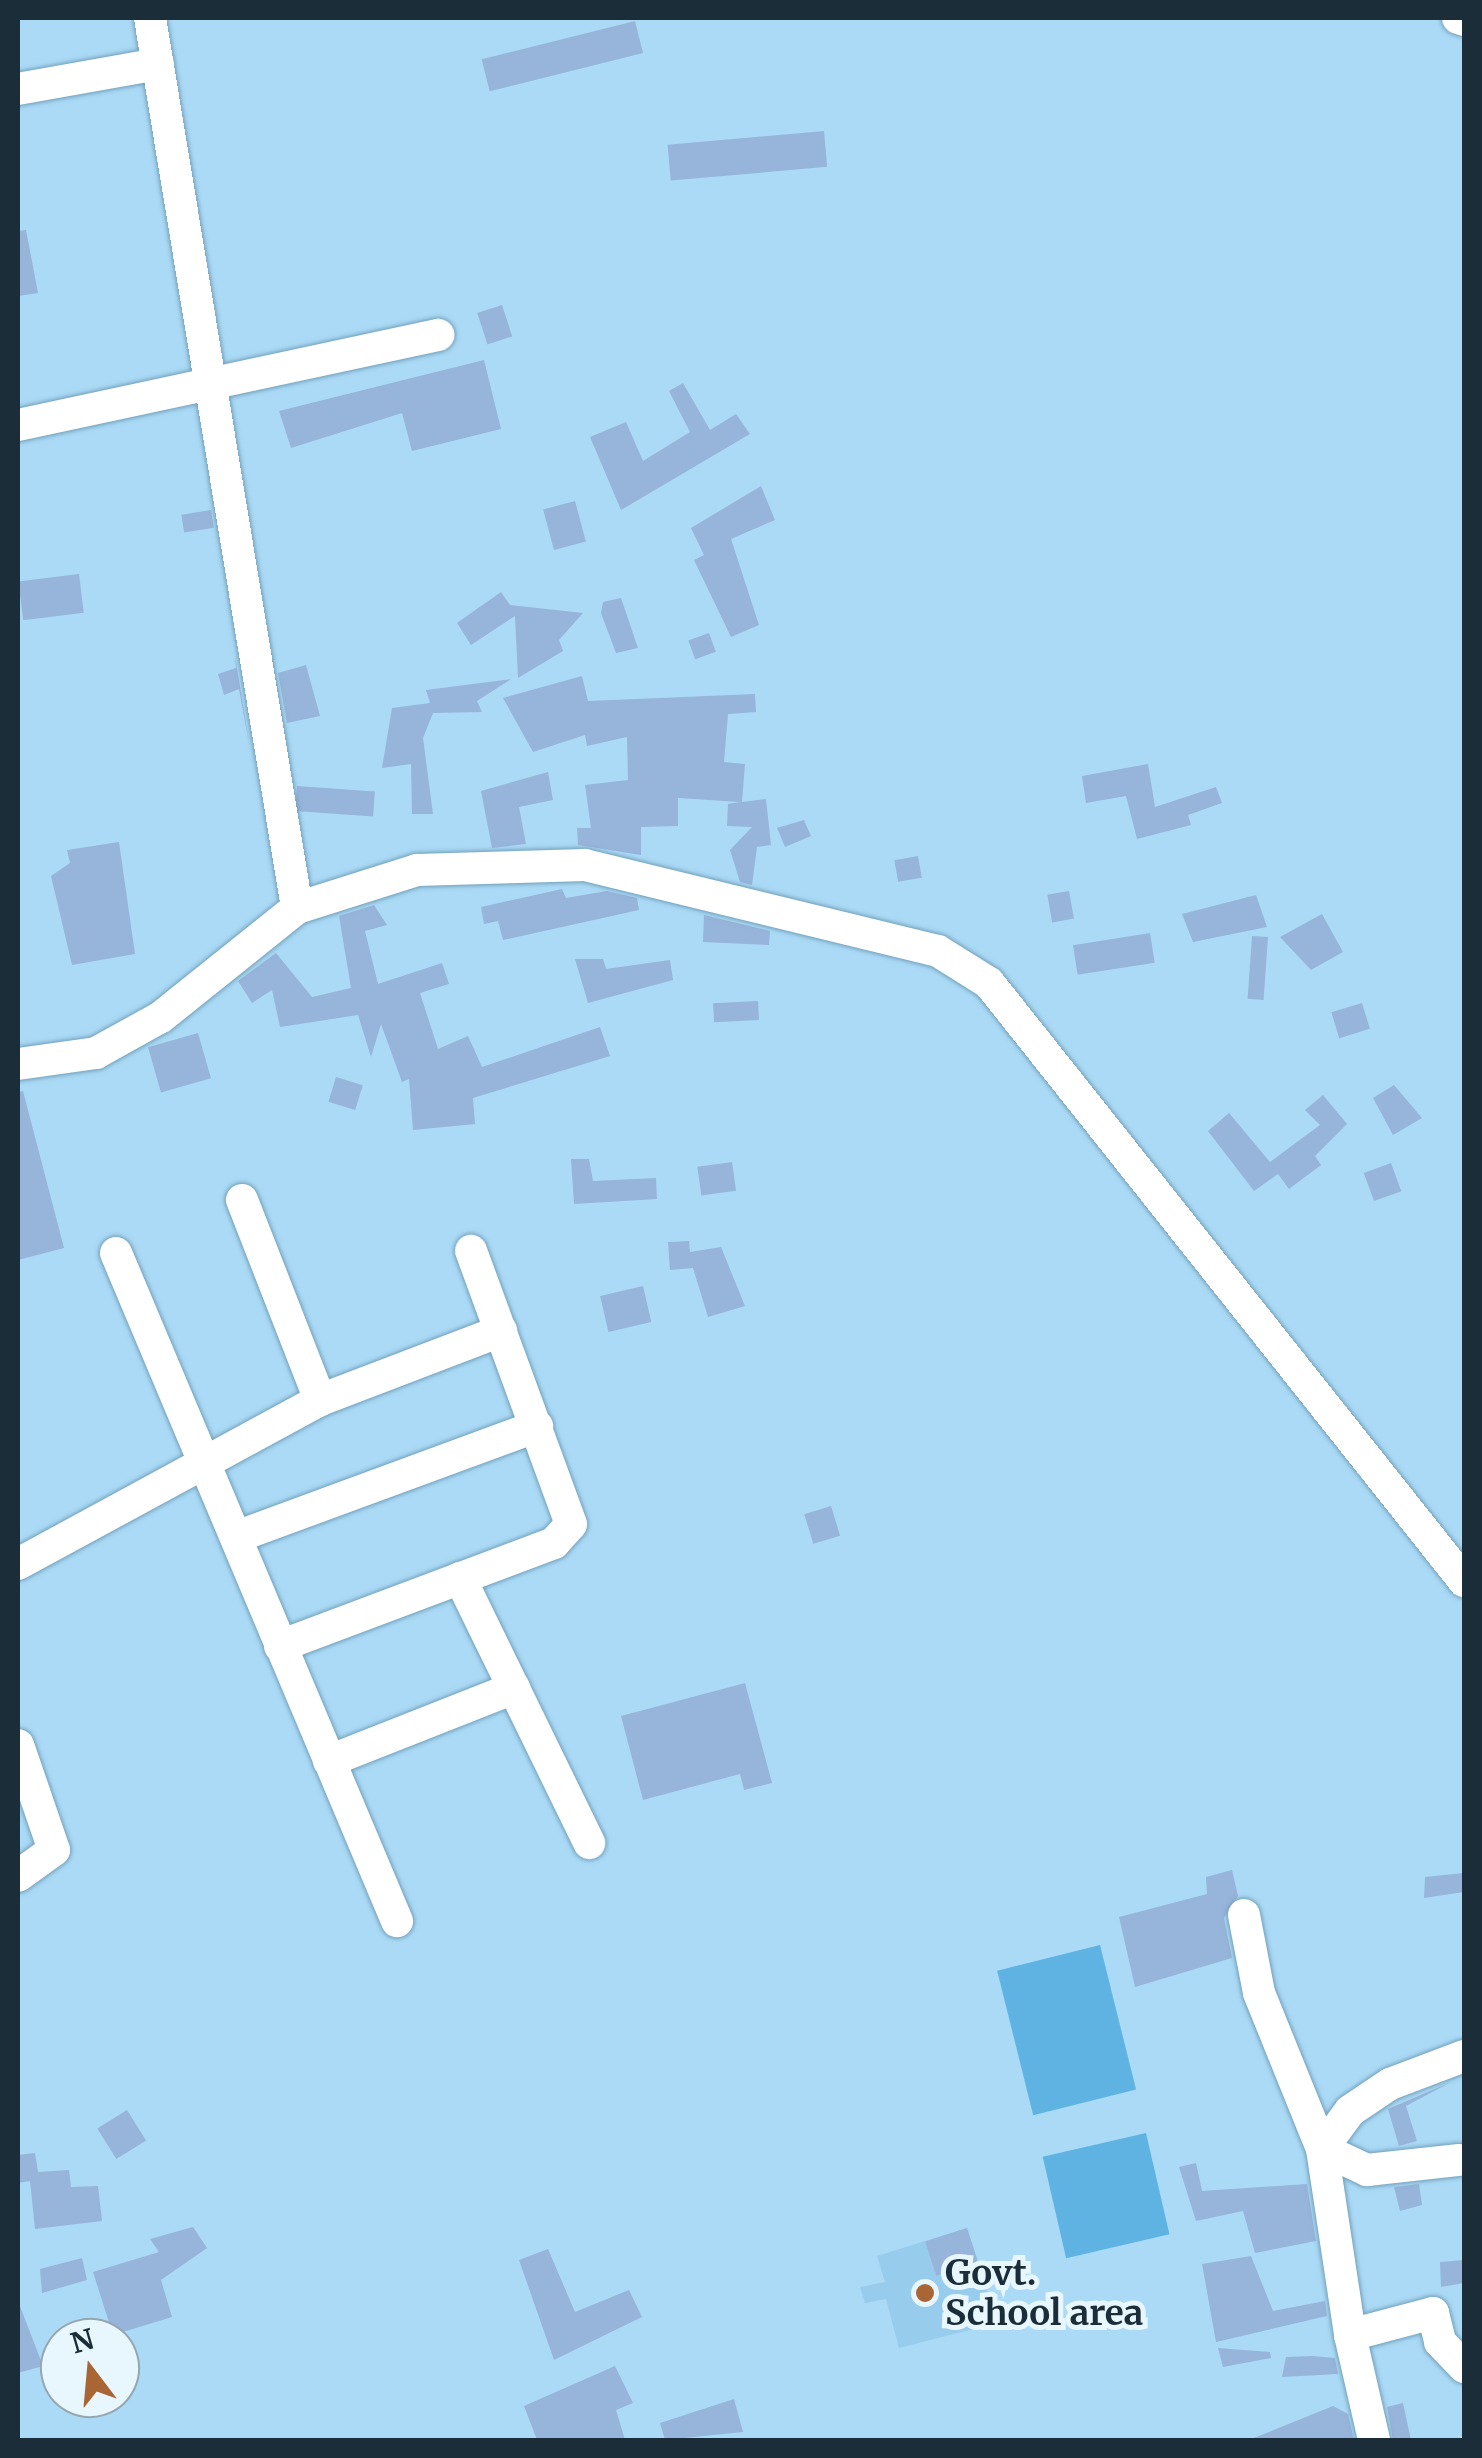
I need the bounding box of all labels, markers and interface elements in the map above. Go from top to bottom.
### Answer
place label: Govt. School area [945,2252,1143,2334]
marker: Govt. School area [914,2282,936,2304]
north arrow [40,2318,140,2418]
text: N [67,2321,98,2361]

